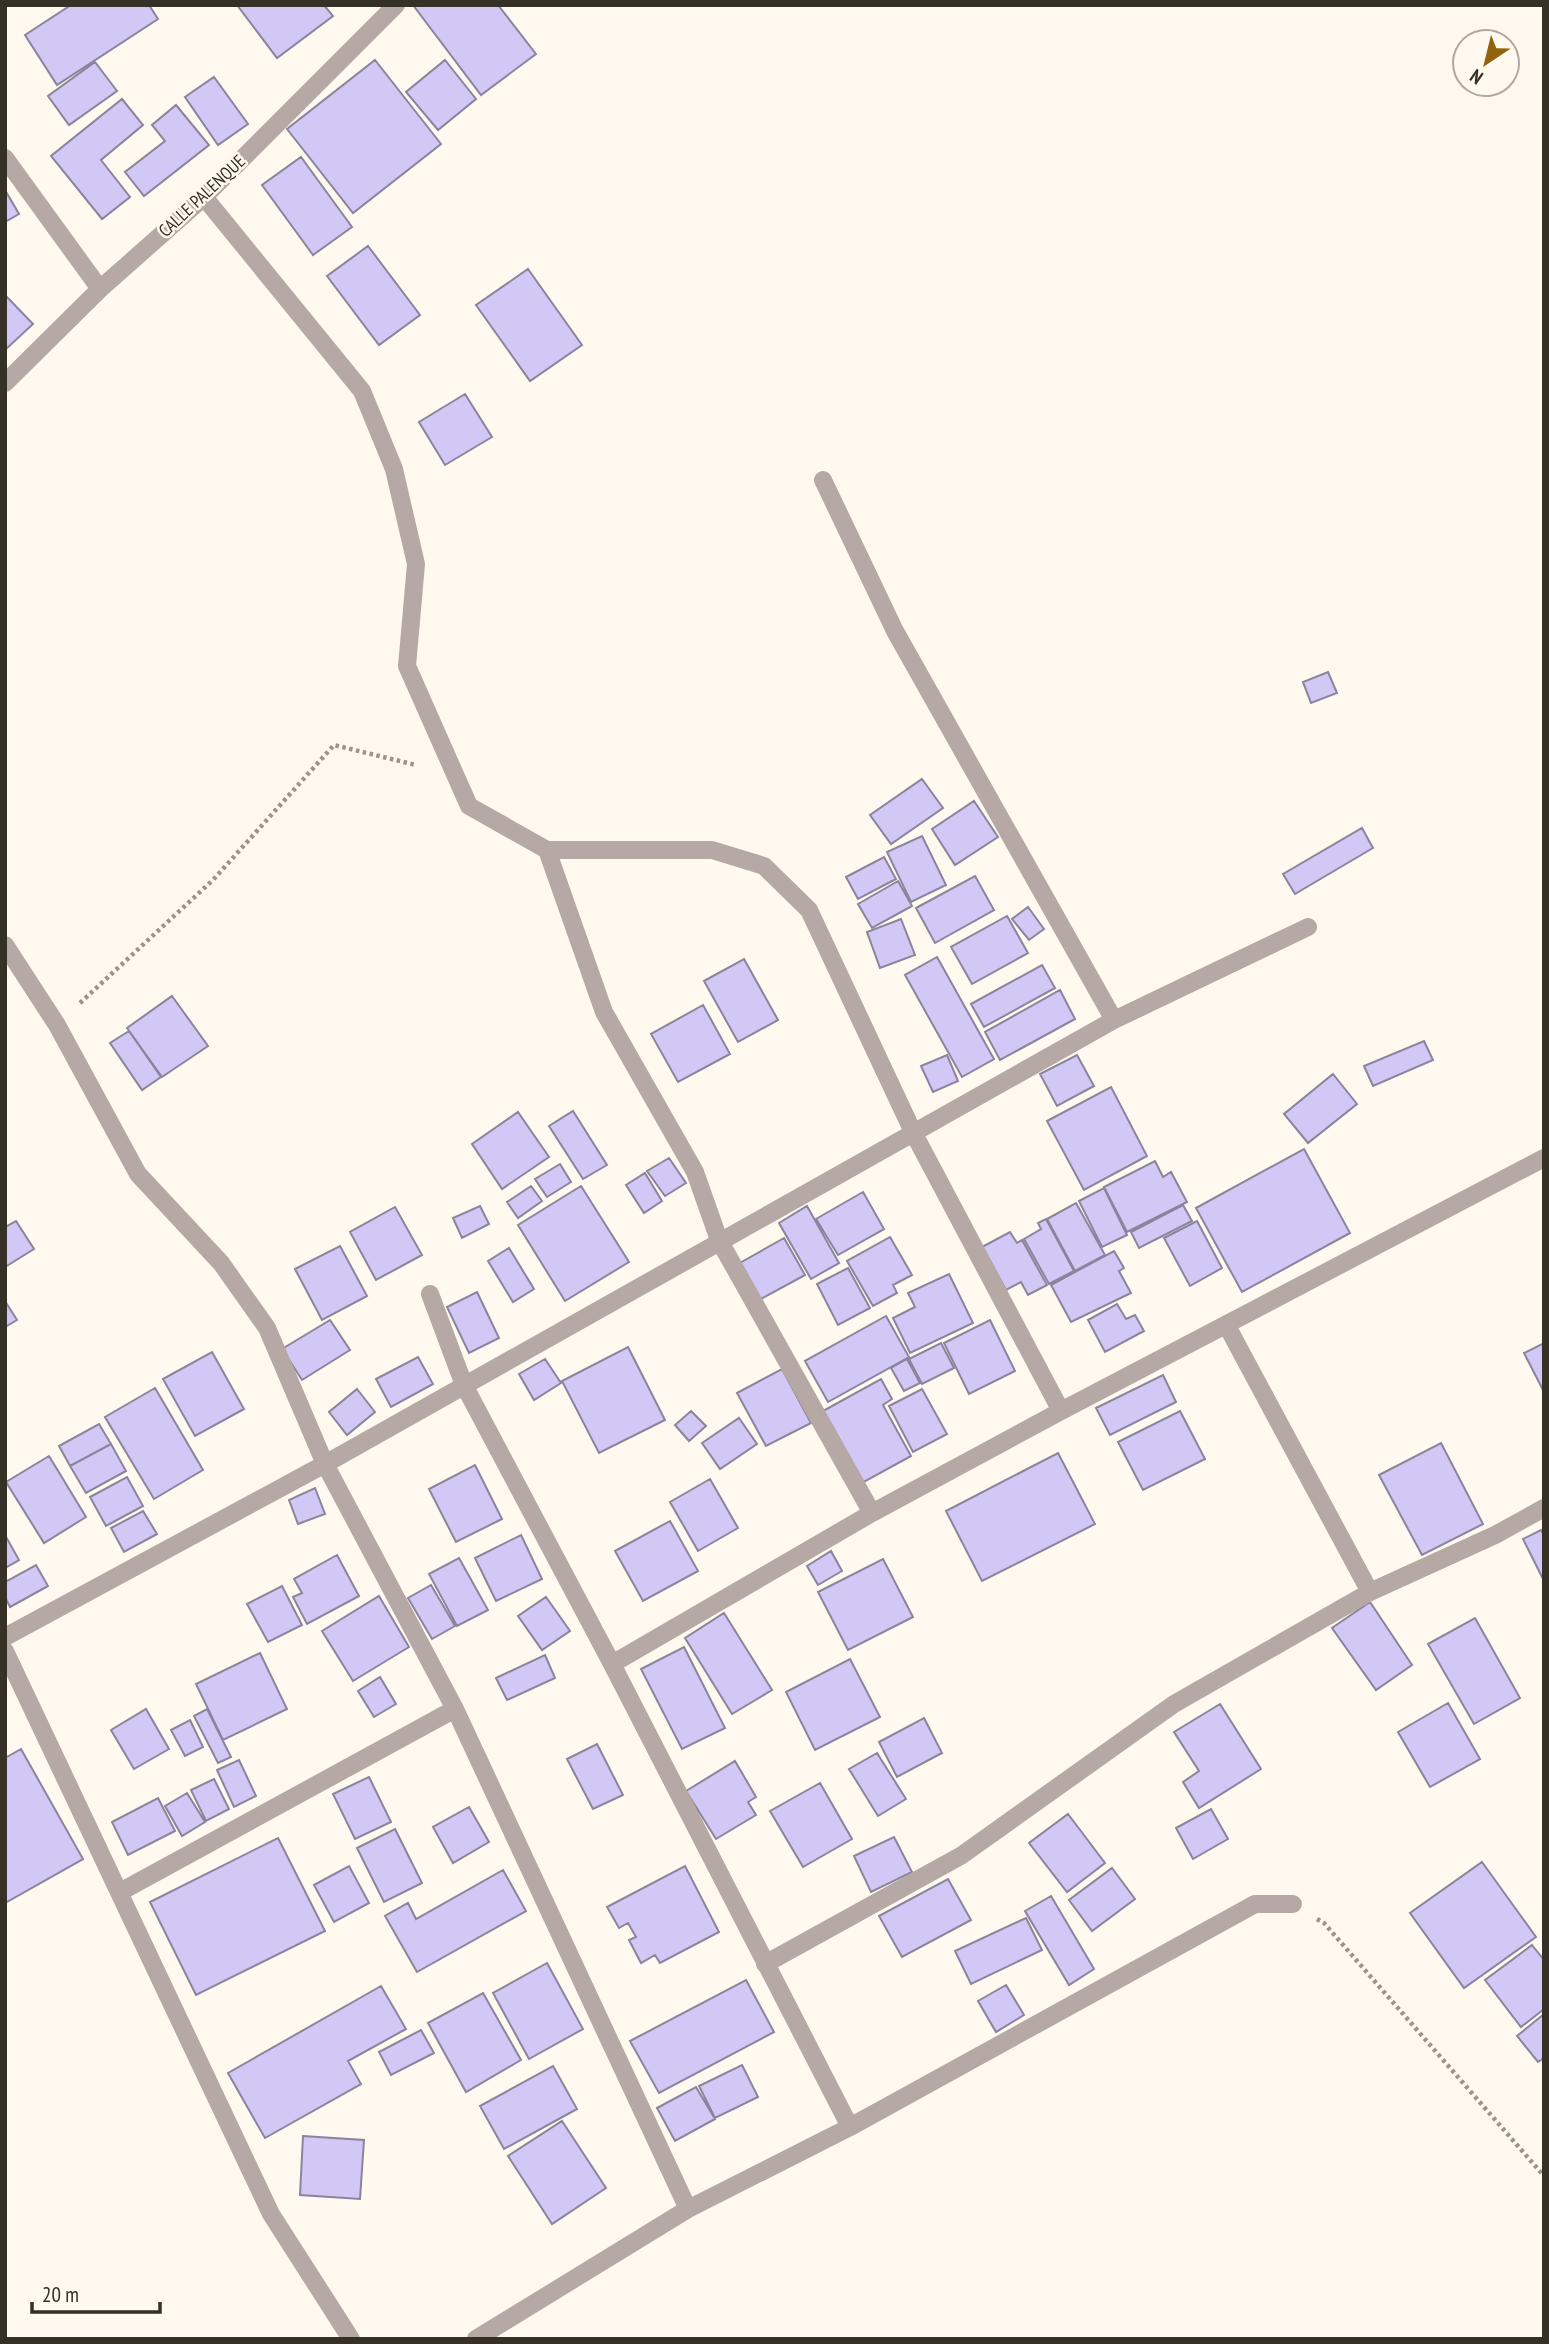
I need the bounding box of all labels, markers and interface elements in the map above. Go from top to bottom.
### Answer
north arrow [1451,28,1521,98]
text: N [1465,64,1487,90]
street label: CALLE PALENQUE [153,150,250,242]
scale bar [32,2270,159,2314]
text: 20 m [42,2281,79,2308]

